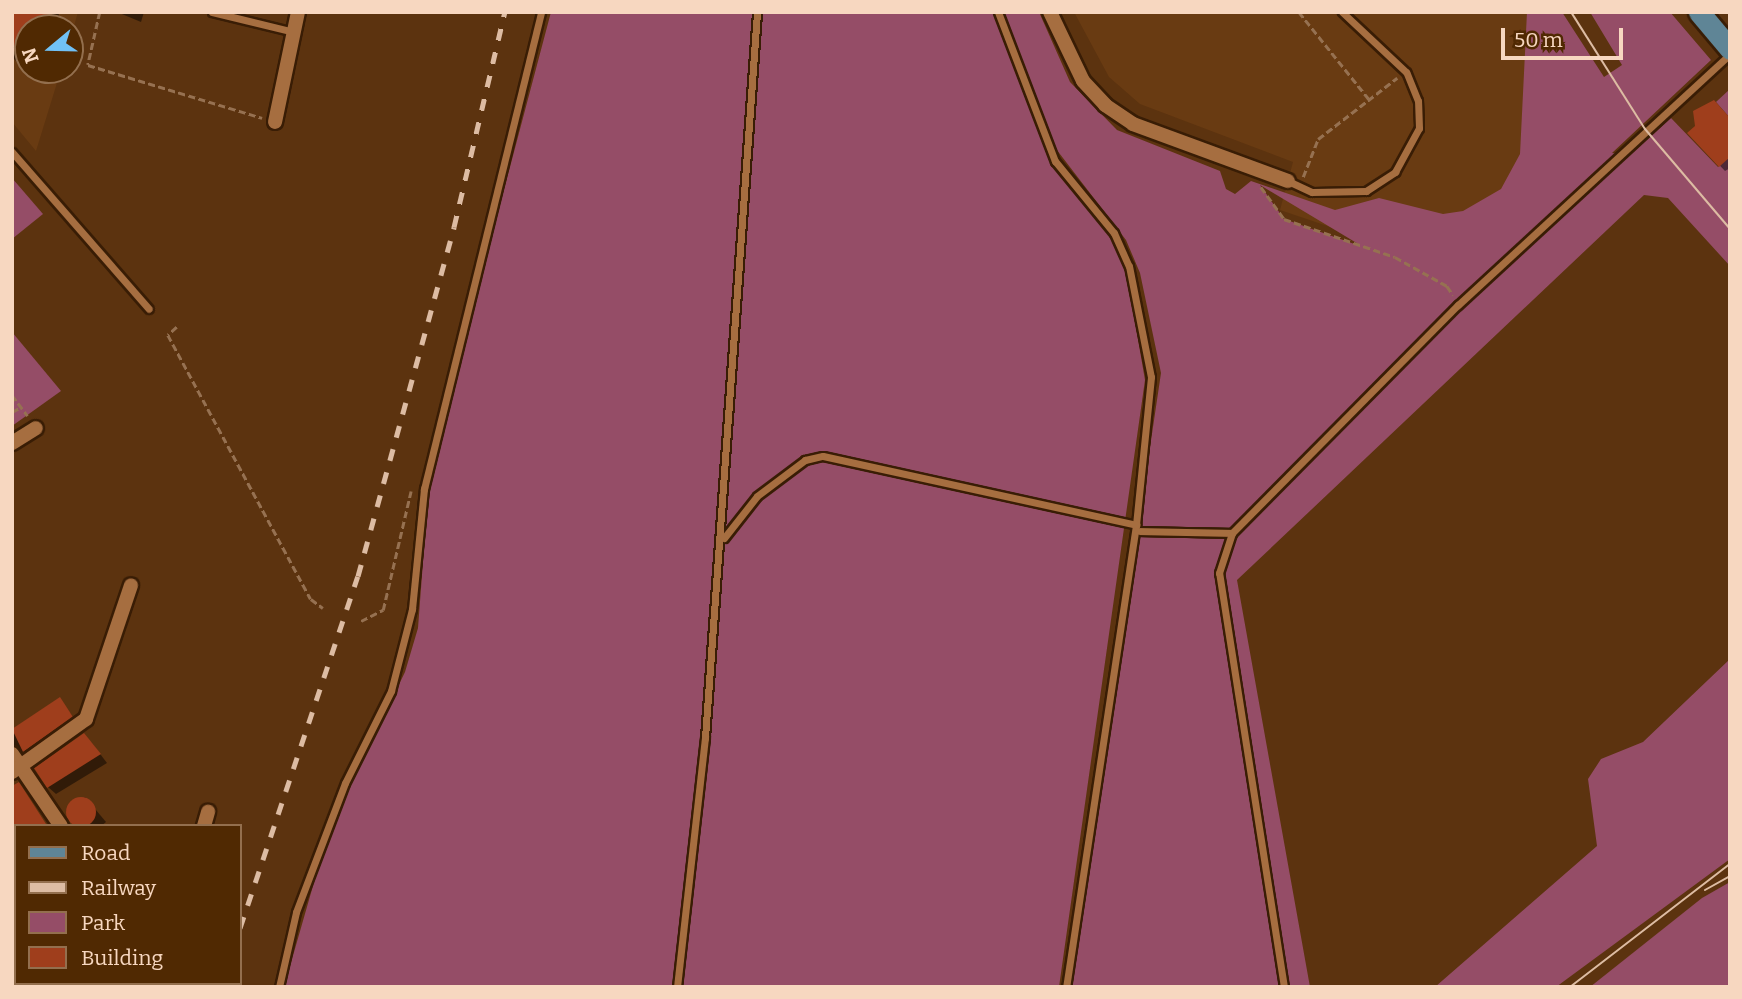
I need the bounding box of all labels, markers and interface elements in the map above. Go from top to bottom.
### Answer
north arrow [14,14,84,84]
scale bar [1504,14,1626,58]
text: 50 m [1514,27,1563,53]
text: N [17,45,44,66]
legend [14,824,242,985]
text: Road [81,840,130,866]
text: Railway [81,875,156,901]
text: Park [81,910,125,936]
text: Building [81,945,163,971]

